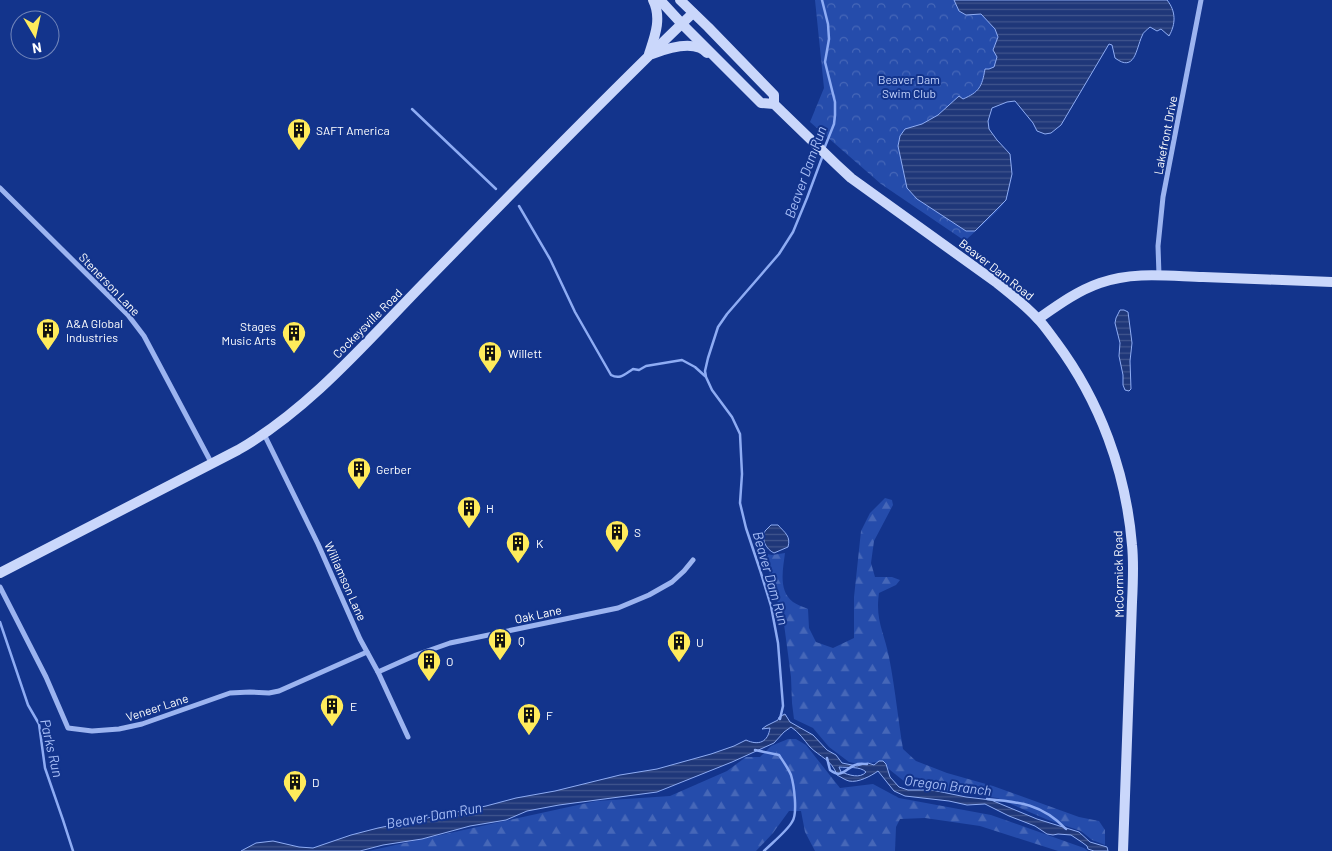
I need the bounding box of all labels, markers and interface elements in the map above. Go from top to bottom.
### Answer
north arrow [10,10,60,60]
text: N [31,39,43,57]
park label: Beaver Dam Swim Club [878,72,940,100]
street label: Lakefront Drive [1150,94,1180,176]
building icon: SAFT America [286,117,312,151]
place label: SAFT America [316,123,390,137]
water label: Beaver Dam Run [780,124,830,220]
street label: Beaver Dam Road [957,235,1037,303]
street label: Stenerson Lane [77,250,143,318]
street label: Cockeysville Road [329,285,405,361]
place label: A&A Global Industries [66,316,123,344]
building icon: A&A Global Industries [35,317,61,351]
place label: Stages Music Arts [222,319,276,347]
building icon: Stages Music Arts [281,320,307,354]
building icon: Willett [477,340,503,374]
place label: Willett [508,346,542,360]
building icon: Gerber [346,456,372,490]
place label: Gerber [376,462,412,476]
building icon: H [456,495,482,529]
place label: H [486,501,494,515]
building icon: S [604,519,630,553]
place label: S [634,525,641,539]
water label: Beaver Dam Run [750,529,792,627]
building icon: K [505,530,531,564]
street label: McCormick Road [1110,530,1126,618]
place label: K [536,536,544,550]
street label: Williamson Lane [322,539,370,623]
street label: Oak Lane [513,602,563,626]
building icon: Q [487,627,513,661]
building icon: U [666,629,692,663]
place label: Q [518,633,525,647]
place label: U [696,635,704,649]
building icon: O [416,648,442,682]
place label: O [446,654,453,668]
street label: Veneer Lane [124,690,190,724]
building icon: E [319,693,345,727]
place label: E [350,699,357,713]
building icon: F [516,702,542,736]
place label: F [546,708,553,722]
water label: Parks Run [37,717,67,779]
building icon: D [282,769,308,803]
water label: Oregon Branch [904,771,992,799]
place label: D [312,775,319,789]
water label: Beaver Dam Run [385,798,483,832]

